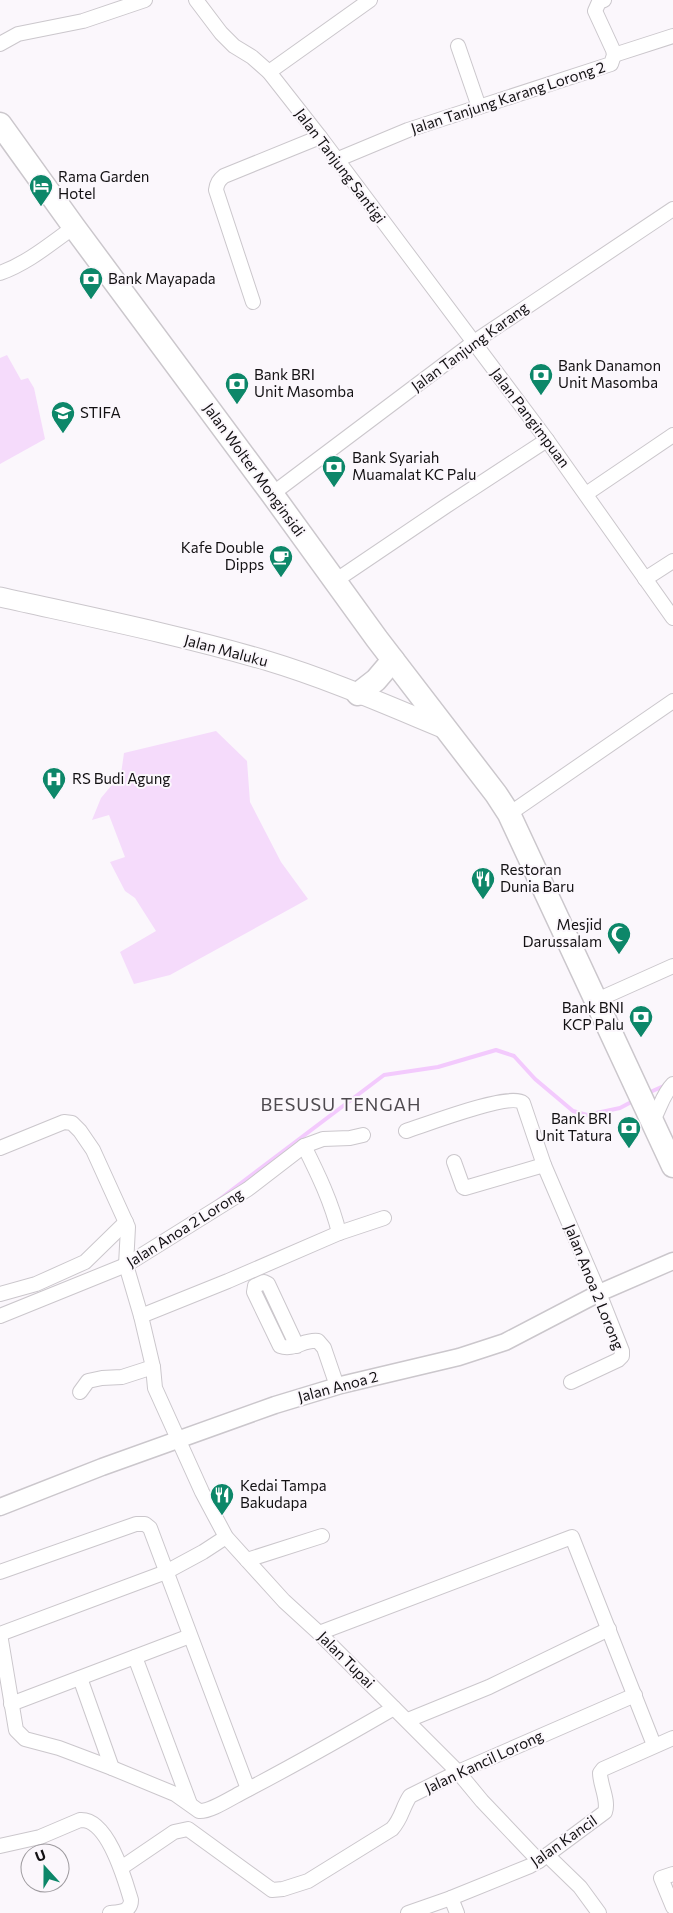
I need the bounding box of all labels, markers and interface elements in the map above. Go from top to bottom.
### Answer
street label: Jalan Tanjung Karang Lorong 2 [408,57,607,137]
street label: Jalan Tanjung Santigi [292,104,390,226]
place label: Rama Garden Hotel [58,167,149,202]
hotel icon: Rama Garden Hotel [28,173,54,207]
bank icon: Bank Mayapada [78,266,104,300]
place label: Bank Mayapada [108,269,216,287]
street label: Jalan Tanjung Karang [407,298,531,395]
place label: Bank Danamon Unit Masomba [558,356,661,391]
bank icon: Bank Danamon Unit Masomba [528,362,554,396]
street label: Jalan Pangimpuan [488,364,574,471]
place label: Bank BRI Unit Masomba [254,365,354,400]
bank icon: Bank BRI Unit Masomba [224,371,250,405]
street label: Jalan Wolter Monginsidi [200,399,309,540]
school or university icon: STIFA [50,400,76,434]
place label: STIFA [80,403,121,421]
place label: Bank Syariah Muamalat KC Palu [352,448,476,483]
bank icon: Bank Syariah Muamalat KC Palu [321,454,347,488]
place label: Kafe Double Dipps [181,538,264,573]
cafe icon: Kafe Double Dipps [268,544,294,578]
street label: Jalan Maluku [182,630,270,670]
hospital icon: RS Budi Agung [41,766,67,800]
place label: RS Budi Agung [72,769,170,787]
place label: Restoran Dunia Baru [500,860,575,895]
restaurant icon: Restoran Dunia Baru [470,866,496,900]
place label: Mesjid Darussalam [523,915,602,950]
mosque icon: Mesjid Darussalam [606,921,632,955]
place label: Bank BNI KCP Palu [562,998,624,1033]
bank icon: Bank BNI KCP Palu [628,1004,654,1038]
district label: BESUSU TENGAH [260,1093,422,1115]
place label: Bank BRI Unit Tatura [535,1109,612,1144]
bank icon: Bank BRI Unit Tatura [616,1115,642,1149]
street label: Jalan Anoa 2 Lorong [123,1184,246,1270]
street label: Jalan Anoa 2 Lorong [561,1221,628,1352]
street label: Jalan Anoa 2 [296,1367,380,1405]
place label: Kedai Tampa Bakudapa [240,1476,327,1511]
restaurant icon: Kedai Tampa Bakudapa [209,1482,235,1516]
street label: Jalan Tupai [315,1627,379,1691]
street label: Jalan Kancil Lorong [421,1726,546,1796]
street label: Jalan Kancil [527,1811,600,1870]
north arrow [20,1843,70,1893]
text: U [32,1846,48,1865]

